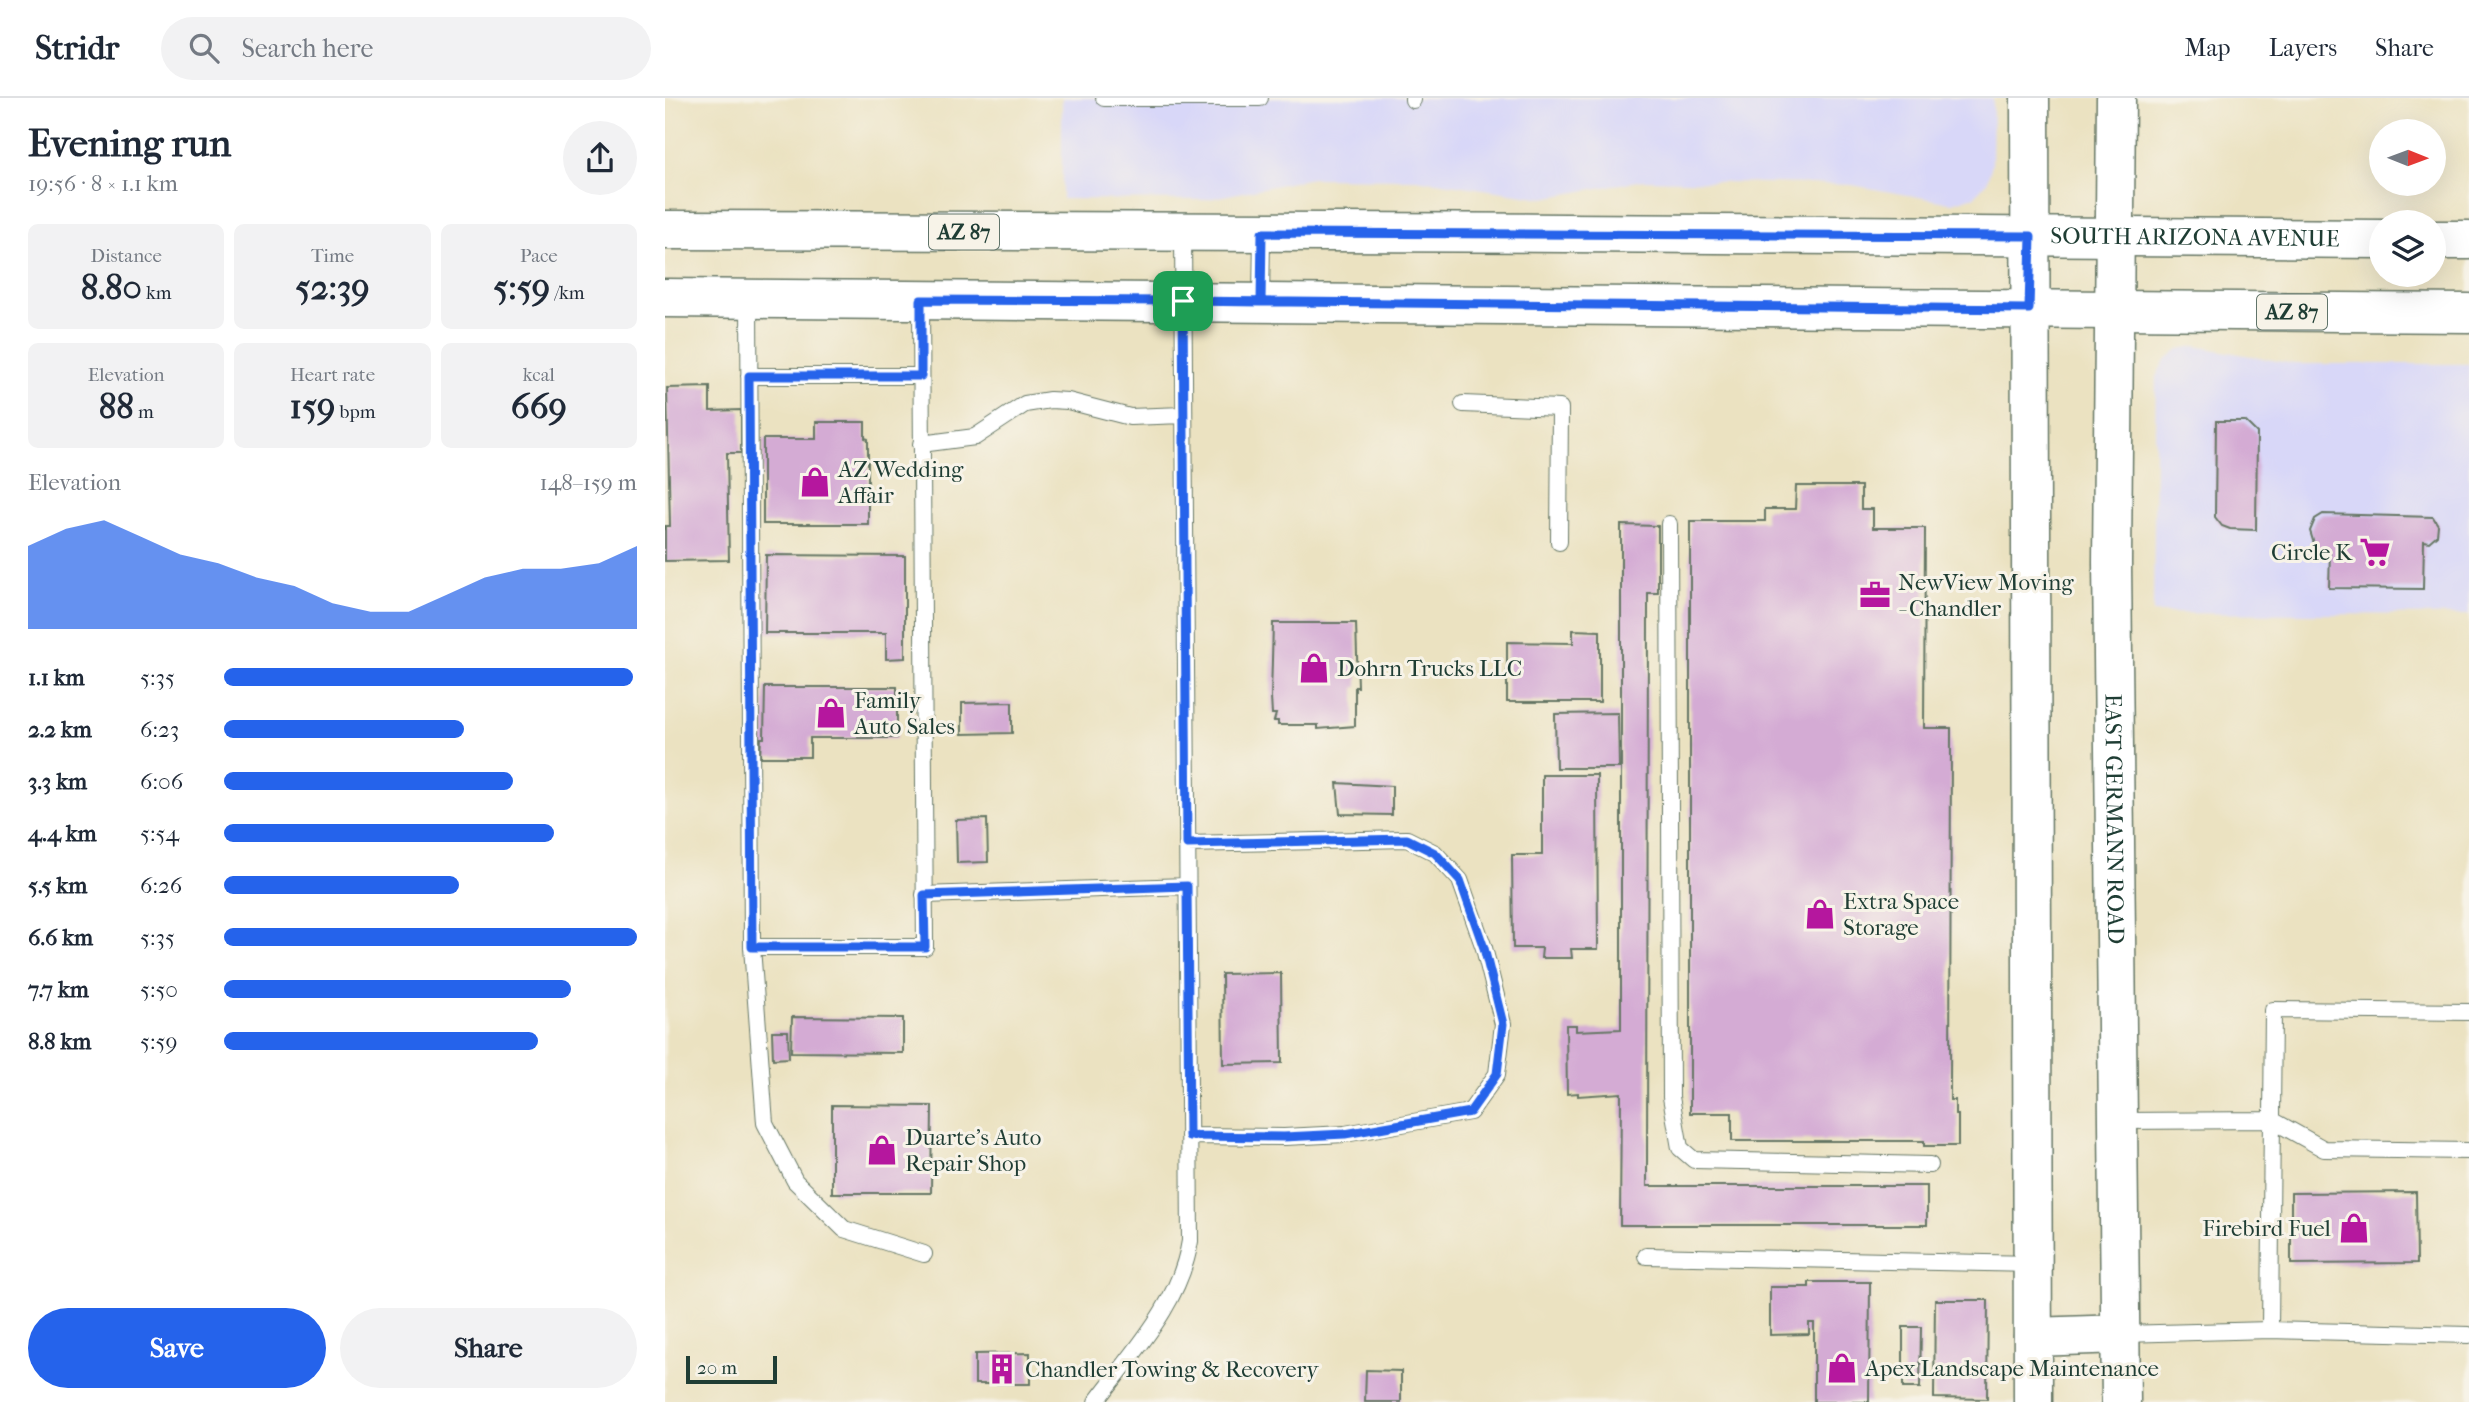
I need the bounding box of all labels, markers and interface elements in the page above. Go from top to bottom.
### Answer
search box [161,17,651,80]
text: Stridr [35,29,119,68]
icon: search [185,29,223,67]
text: Search here [241,33,373,64]
text: Map [2185,34,2231,62]
text: Layers [2269,34,2337,62]
text: Share [2375,34,2434,62]
north arrow [2369,119,2447,196]
map controls [2369,119,2446,287]
text: Evening run [28,121,231,166]
button: share [563,121,637,195]
text: 19:56 · 8 × 1.1 km [28,170,178,197]
button: layers [2369,210,2446,287]
road number: AZ 87 [929,214,999,250]
street label: SOUTH ARIZONA AVENUE [2050,222,2340,252]
text: Distance [90,245,162,267]
text: Time [311,245,354,267]
text: Pace [520,245,558,267]
text: 8.80 [81,267,142,308]
text: 52:39 [295,267,370,308]
text: 5:59 [493,267,550,308]
pin [1153,271,1213,331]
text: km [142,282,172,304]
text: /km [550,282,585,304]
icon: arrive [1164,282,1202,320]
road number: AZ 87 [2257,294,2327,330]
text: Elevation [88,364,165,386]
text: Heart rate [290,364,375,386]
text: kcal [523,364,555,386]
text: 88 [99,386,134,427]
text: 159 [290,386,335,427]
text: 669 [511,386,567,427]
text: m [134,401,154,423]
text: bpm [335,401,375,423]
place label: AZ Wedding Affair [837,456,964,509]
shop icon: AZ Wedding Affair [798,465,832,499]
text: Elevation [28,469,121,496]
text: 148–159 m [539,469,637,496]
supermarket icon: Circle K [2358,535,2392,569]
place label: Circle K [2271,539,2353,566]
place label: NewView Moving - Chandler [1898,569,2074,622]
office icon: NewView Moving - Chandler [1858,578,1892,612]
shop icon: Dohrn Trucks LLC [1297,651,1331,685]
place label: Dohrn Trucks LLC [1337,655,1522,682]
text: 1.1 km [28,664,85,691]
text: 5:35 [140,664,175,691]
place label: Family Auto Sales [853,687,955,740]
street label: EAST GERMANN ROAD [2099,694,2129,944]
shop icon: Family Auto Sales [814,696,848,730]
text: 2.2 km [28,716,92,743]
text: 6:23 [140,716,179,743]
text: 3.3 km [28,768,87,795]
text: 6:06 [140,768,183,795]
text: 4.4 km [28,820,97,847]
text: 5:54 [140,820,179,847]
text: 5.5 km [28,872,87,899]
text: 6:26 [140,872,182,899]
place label: Extra Space Storage [1843,888,1959,941]
shop icon: Extra Space Storage [1803,897,1837,931]
text: 6.6 km [28,924,93,951]
text: 5:35 [140,924,175,951]
text: 7.7 km [28,976,89,1003]
text: 5:50 [140,976,178,1003]
text: 8.8 km [28,1028,91,1055]
text: 5:59 [140,1028,178,1055]
place label: Duarte's Auto Repair Shop [905,1124,1041,1177]
shop icon: Duarte's Auto Repair Shop [865,1133,899,1167]
shop icon: Firebird Fuel [2337,1211,2371,1245]
place label: Firebird Fuel [2202,1215,2332,1242]
button: Save [28,1308,326,1388]
button: Share [340,1308,637,1388]
shop icon: Apex Landscape Maintenance [1825,1351,1859,1385]
building icon: Chandler Towing & Recovery [985,1352,1019,1386]
scale bar [686,1353,777,1385]
place label: Apex Landscape Maintenance [1864,1355,2159,1382]
place label: Chandler Towing & Recovery [1025,1356,1319,1383]
text: 20 m [697,1357,737,1379]

